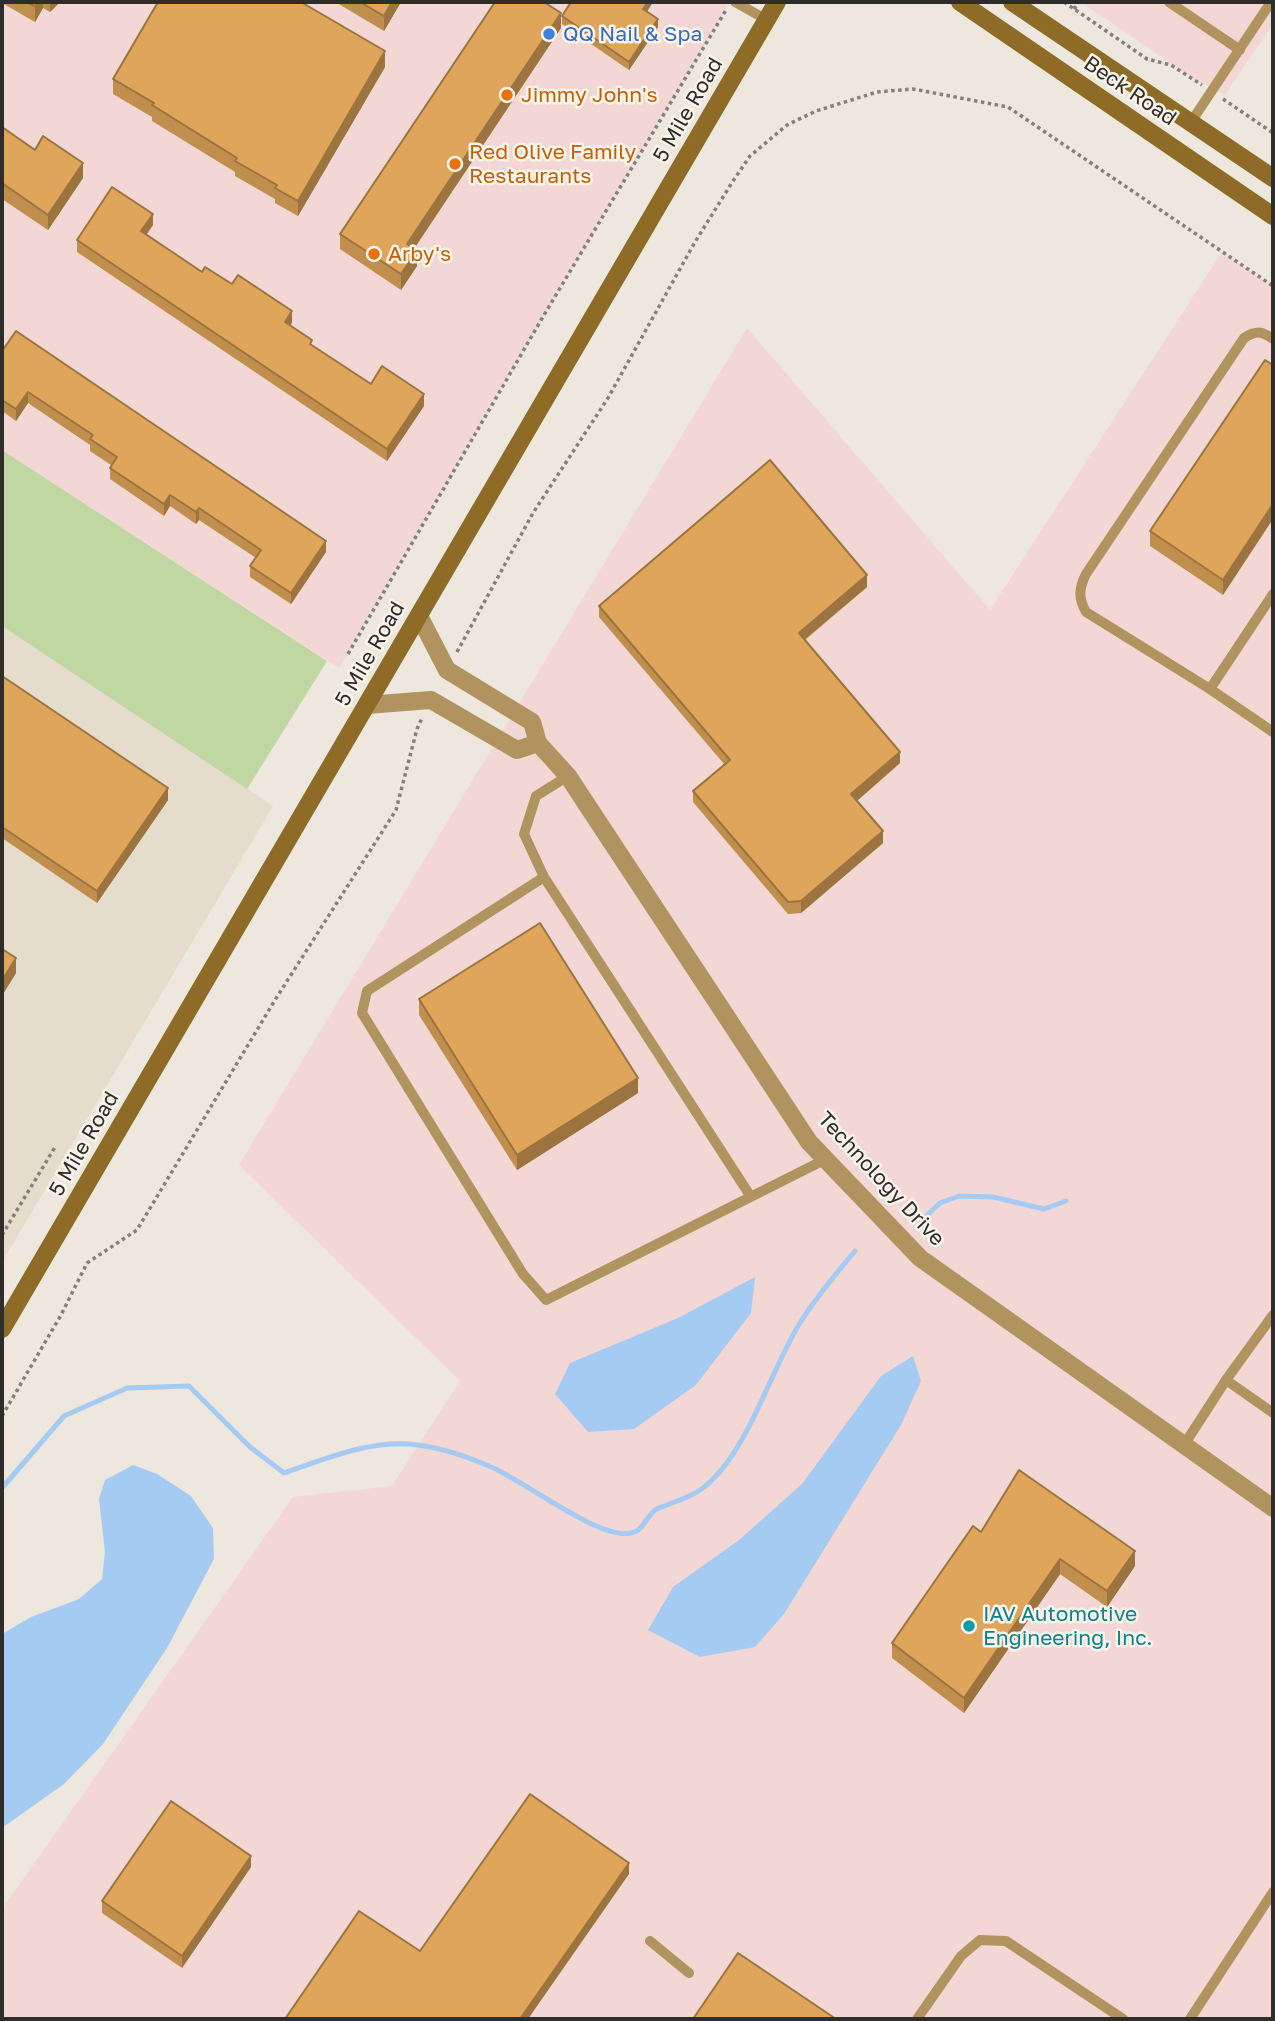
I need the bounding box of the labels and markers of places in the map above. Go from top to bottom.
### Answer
place label: QQ Nail & Spa [563,21,702,47]
marker: QQ Nail & Spa [541,26,557,42]
place label: Jimmy John's [521,82,658,108]
marker: Jimmy John's [499,87,515,103]
place label: Red Olive Family Restaurants [469,139,636,189]
marker: Red Olive Family Restaurants [447,156,463,172]
place label: Arby's [388,241,451,267]
marker: Arby's [366,246,382,262]
place label: IAV Automotive Engineering, Inc. [983,1601,1153,1651]
marker: IAV Automotive Engineering, Inc. [961,1618,977,1634]

